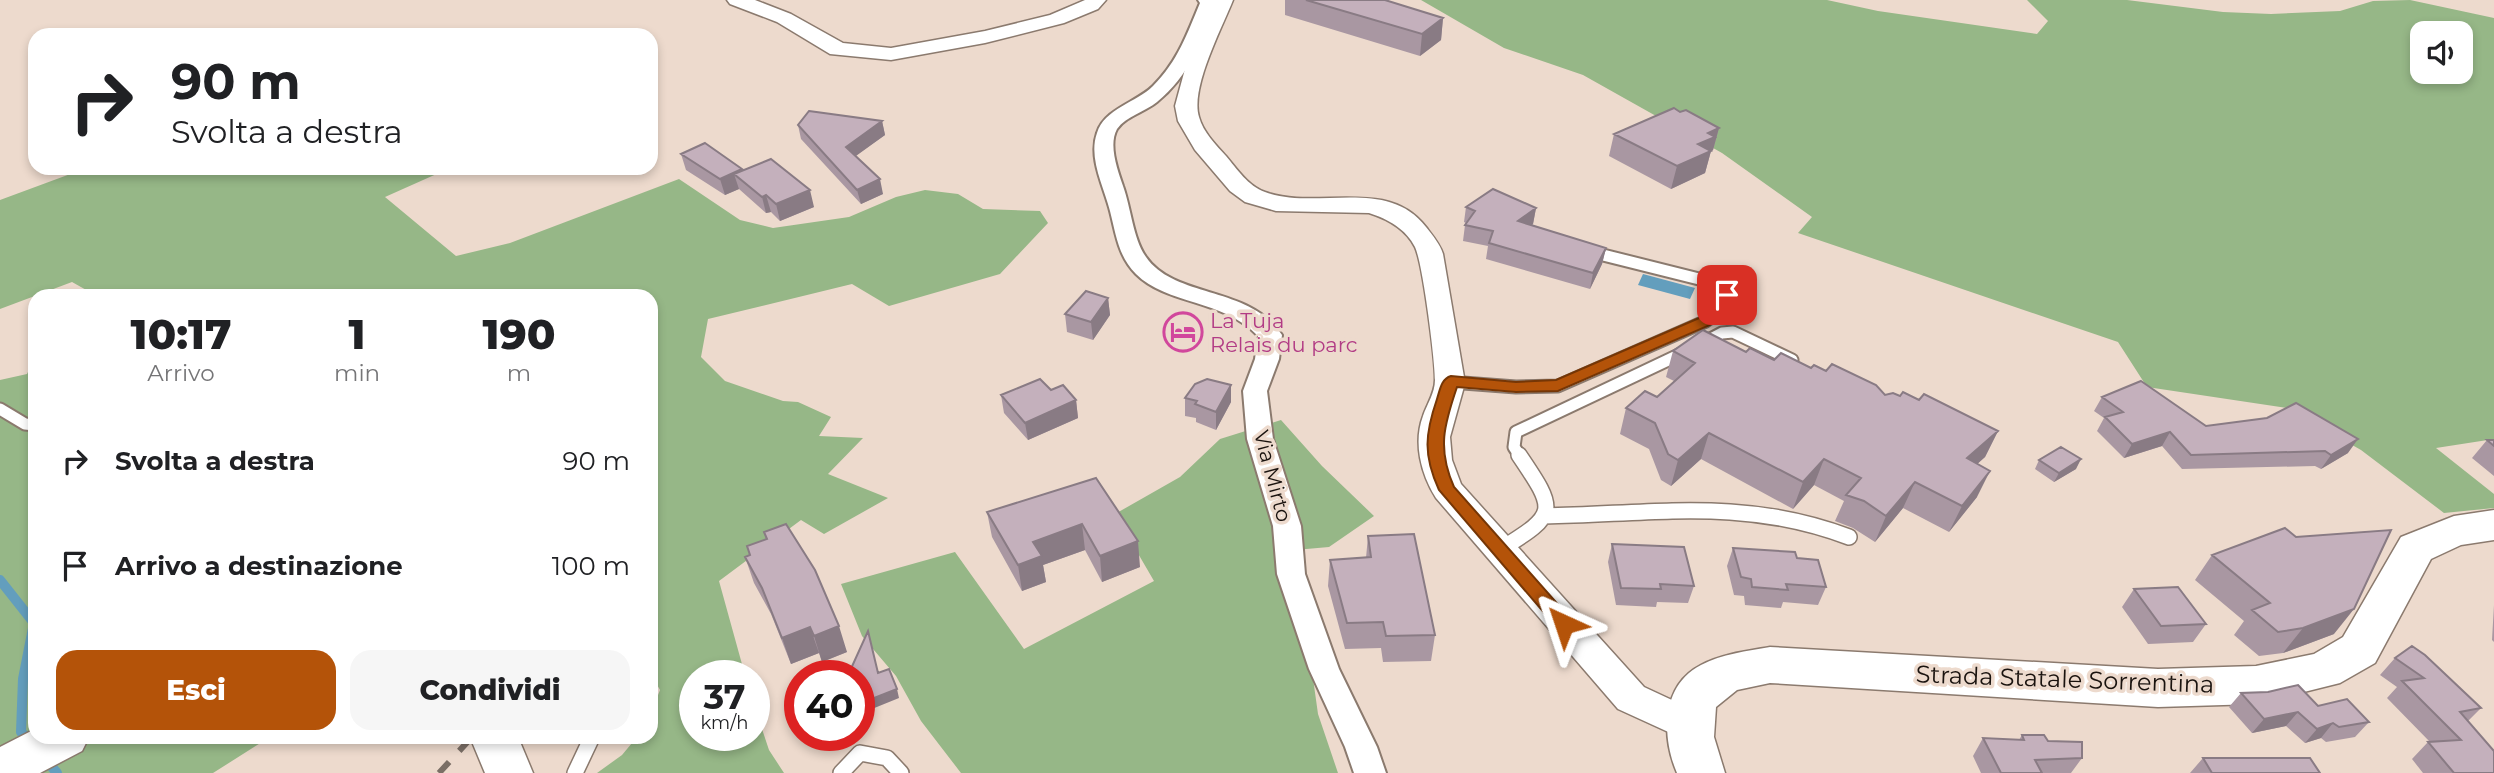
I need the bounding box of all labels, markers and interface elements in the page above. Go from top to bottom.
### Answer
map controls [2410,21,2473,84]
button: sound [2410,21,2473,84]
text: 90 m [171,52,301,111]
icon: right [56,56,147,147]
text: Svolta a destra [171,112,403,151]
pin [1697,265,1757,325]
icon: arrive [1708,276,1746,314]
text: 10:17 [130,308,232,360]
text: 1 [349,308,366,360]
text: 190 [483,308,556,360]
place label: La Tuja Relais du parc [1210,308,1358,357]
hotel icon: La Tuja Relais du parc [1162,311,1204,353]
text: Arrivo [147,359,215,387]
text: min [334,359,380,387]
text: m [507,359,531,387]
street label: Via Mirto [1249,428,1297,524]
icon: right [56,442,94,480]
text: Svolta a destra [115,445,315,477]
text: 90 m [563,445,630,477]
icon: arrive [56,547,94,585]
text: Arrivo a destinazione [115,550,403,582]
text: 100 m [552,550,630,582]
position arrow [1527,587,1601,661]
button: Esci [56,650,336,730]
button: Condividi [350,650,630,730]
street label: Strada Statale Sorrentina [1915,659,2215,699]
speed limit sign: 40 [784,660,875,751]
text: 37 [703,675,746,718]
text: km/h [700,712,749,734]

